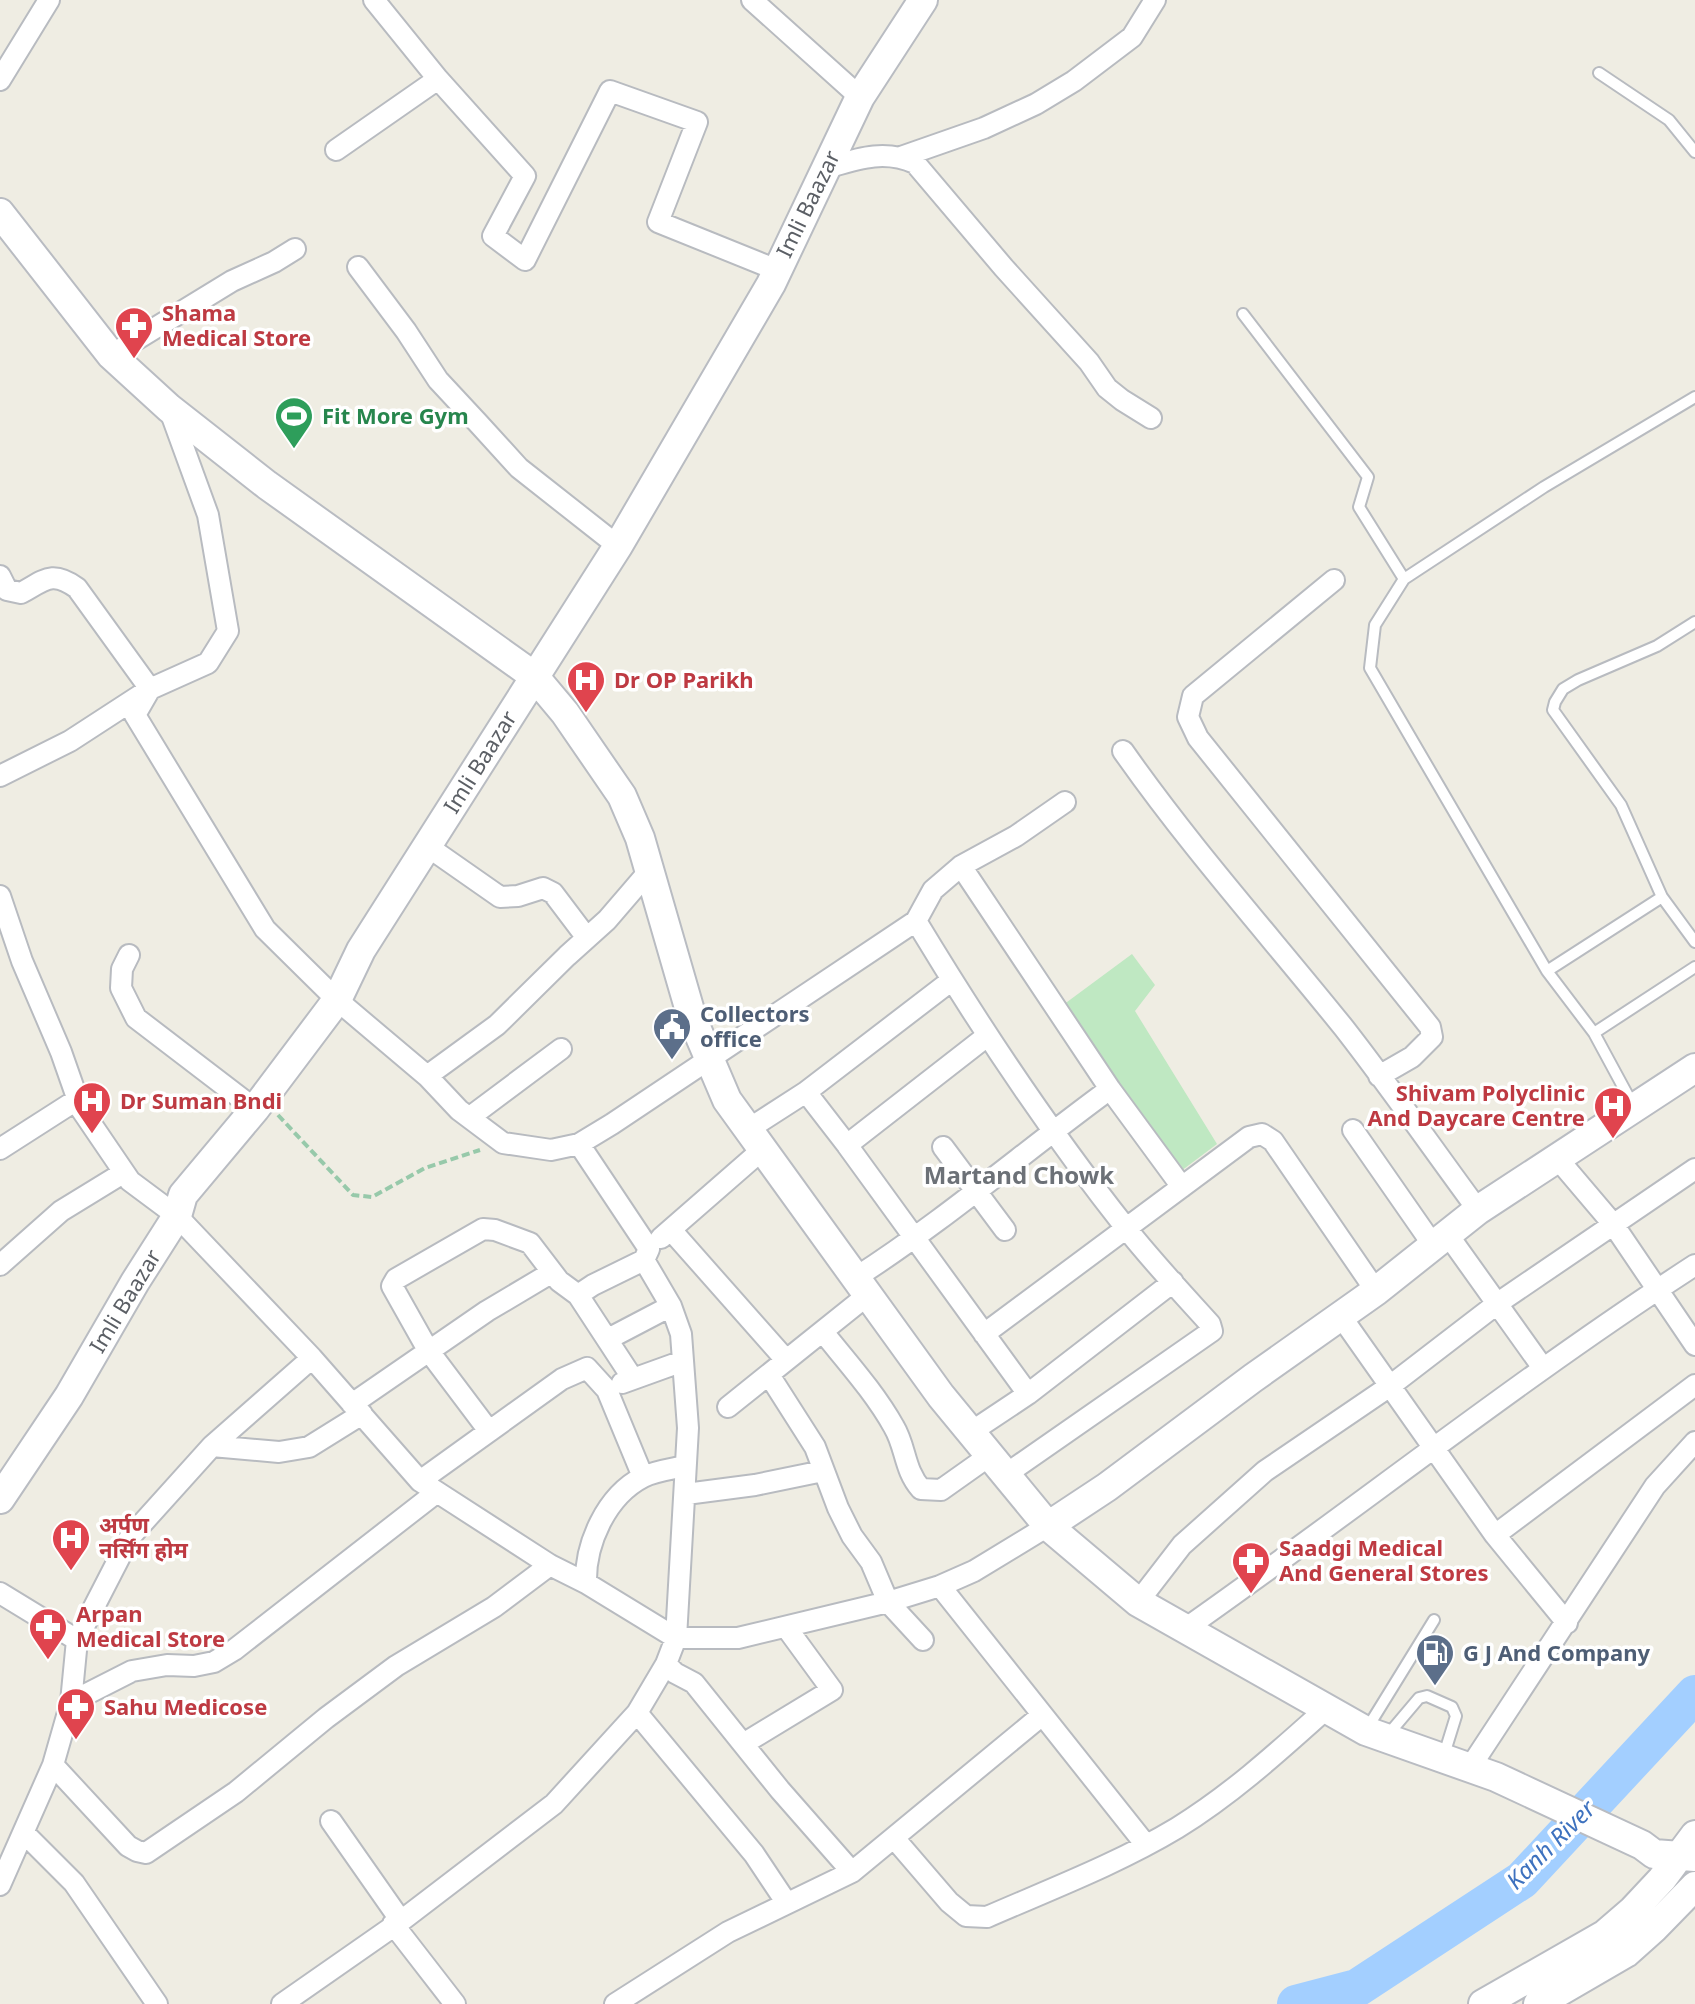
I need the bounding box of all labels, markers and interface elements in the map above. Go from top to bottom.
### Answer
street label: Imli Baazar [768,145,846,262]
place label: Shama Medical Store [162,297,311,352]
pharmacy icon: Shama Medical Store [113,305,155,360]
sports icon: Fit More Gym [273,395,315,450]
place label: Fit More Gym [322,400,469,430]
hospital icon: Dr OP Parikh [565,659,607,714]
place label: Dr OP Parikh [614,664,754,694]
street label: Imli Baazar [436,704,523,819]
place label: Collectors office [700,998,810,1053]
public building icon: Collectors office [651,1006,693,1061]
place label: Shivam Polyclinic And Daycare Centre [1368,1077,1585,1132]
hospital icon: Dr Suman Bndi [71,1080,113,1135]
place label: Dr Suman Bndi [120,1085,282,1115]
hospital icon: Shivam Polyclinic And Daycare Centre [1592,1085,1634,1140]
district label: Martand Chowk [924,1158,1114,1191]
street label: Imli Baazar [81,1243,167,1358]
place label: अर्पण नर्सिंग होम [99,1509,188,1564]
hospital icon: अर्पण नर्सिंग होम [50,1517,92,1572]
place label: Saadgi Medical And General Stores [1279,1532,1489,1587]
pharmacy icon: Saadgi Medical And General Stores [1230,1540,1272,1595]
place label: Arpan Medical Store [76,1598,225,1653]
pharmacy icon: Arpan Medical Store [27,1606,69,1661]
fuel station icon: G J And Company [1414,1632,1456,1687]
place label: G J And Company [1463,1637,1651,1667]
pharmacy icon: Sahu Medicose [55,1686,97,1741]
place label: Sahu Medicose [104,1691,267,1721]
water label: Kanh River [1498,1791,1603,1896]

